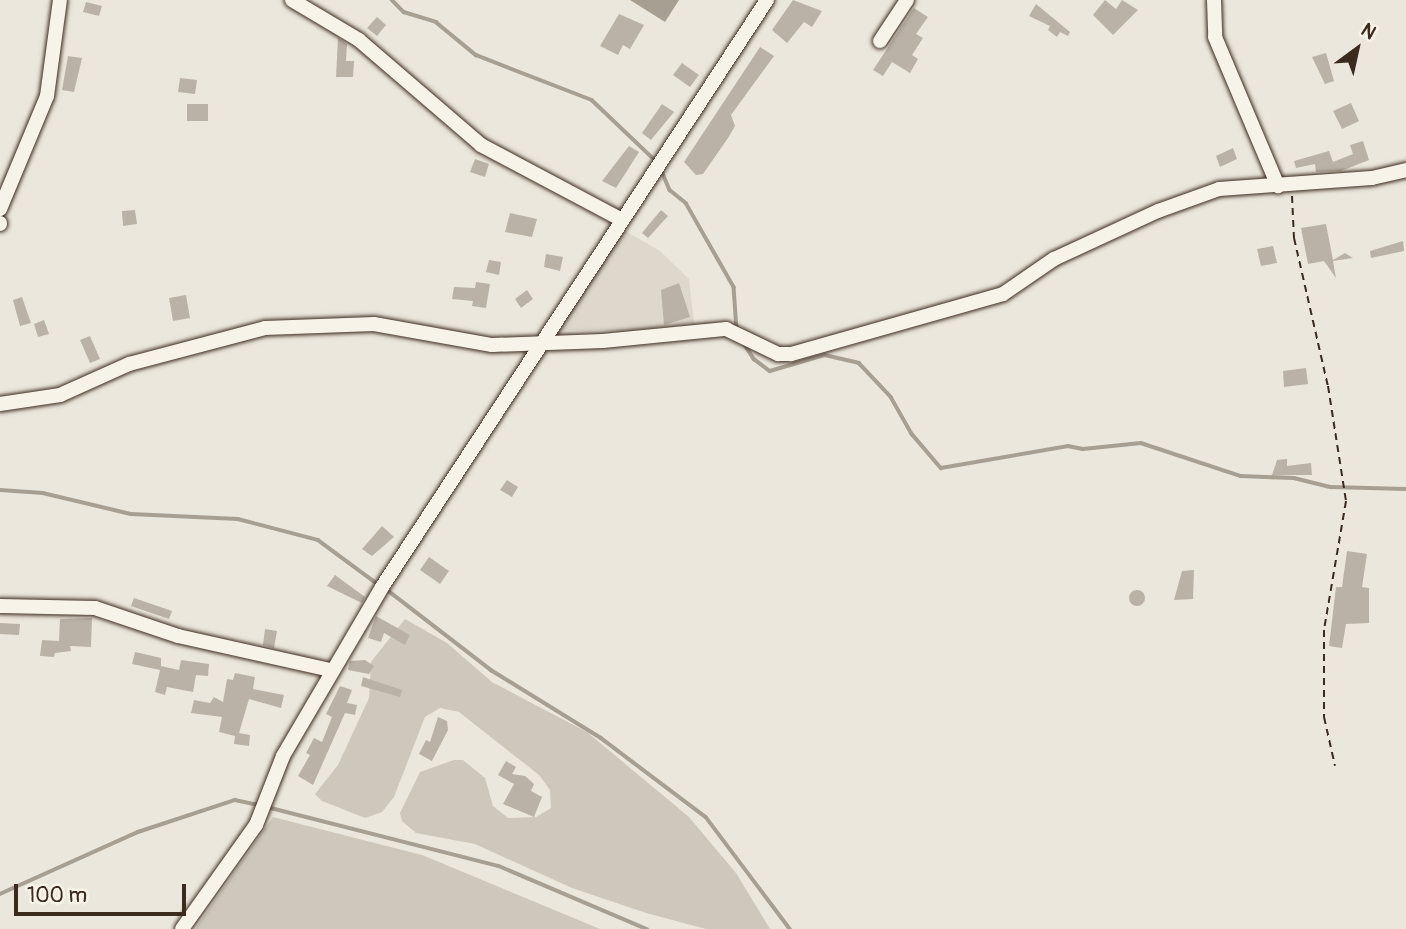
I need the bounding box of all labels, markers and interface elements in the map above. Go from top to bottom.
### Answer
north arrow [1322,14,1392,84]
text: N [1357,18,1380,45]
scale bar [18,870,189,914]
text: 100 m [27,882,87,909]

